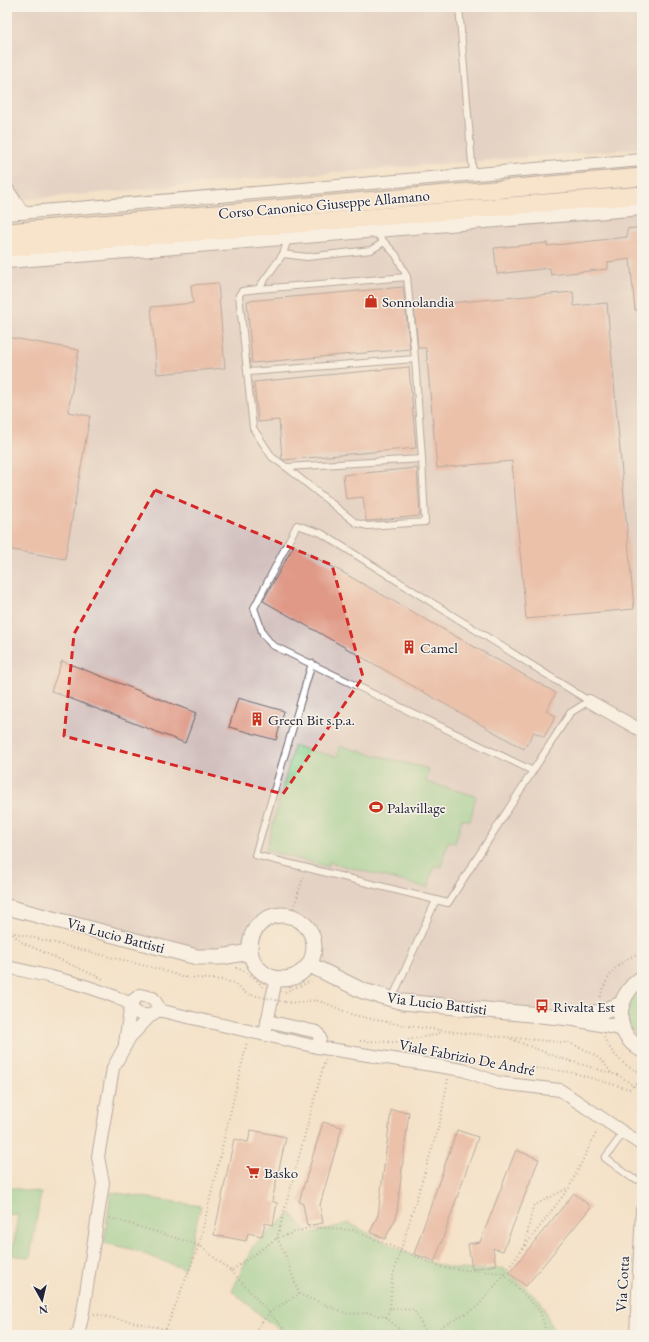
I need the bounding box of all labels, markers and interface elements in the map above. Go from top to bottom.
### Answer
street label: Corso Canonico Giuseppe Allamano [217,185,431,223]
place label: Sonnolandia [382,292,454,311]
shop icon: Sonnolandia [363,293,379,309]
place label: Camel [420,638,458,657]
building icon: Camel [401,639,417,655]
place label: Green Bit s.p.a. [268,710,355,729]
building icon: Green Bit s.p.a. [249,711,265,727]
place label: Palavillage [387,798,446,817]
sports icon: Palavillage [368,799,384,815]
street label: Via Lucio Battisti [65,913,167,957]
street label: Via Lucio Battisti [386,987,488,1019]
place label: Rivalta Est [553,997,615,1016]
bus stop icon: Rivalta Est [534,998,550,1014]
street label: Viale Fabrizio De André [397,1034,537,1080]
place label: Basko [264,1163,298,1182]
supermarket icon: Basko [245,1164,261,1180]
street label: Via Cotta [611,1256,633,1312]
north arrow [22,1280,62,1320]
text: N [38,1302,49,1317]

